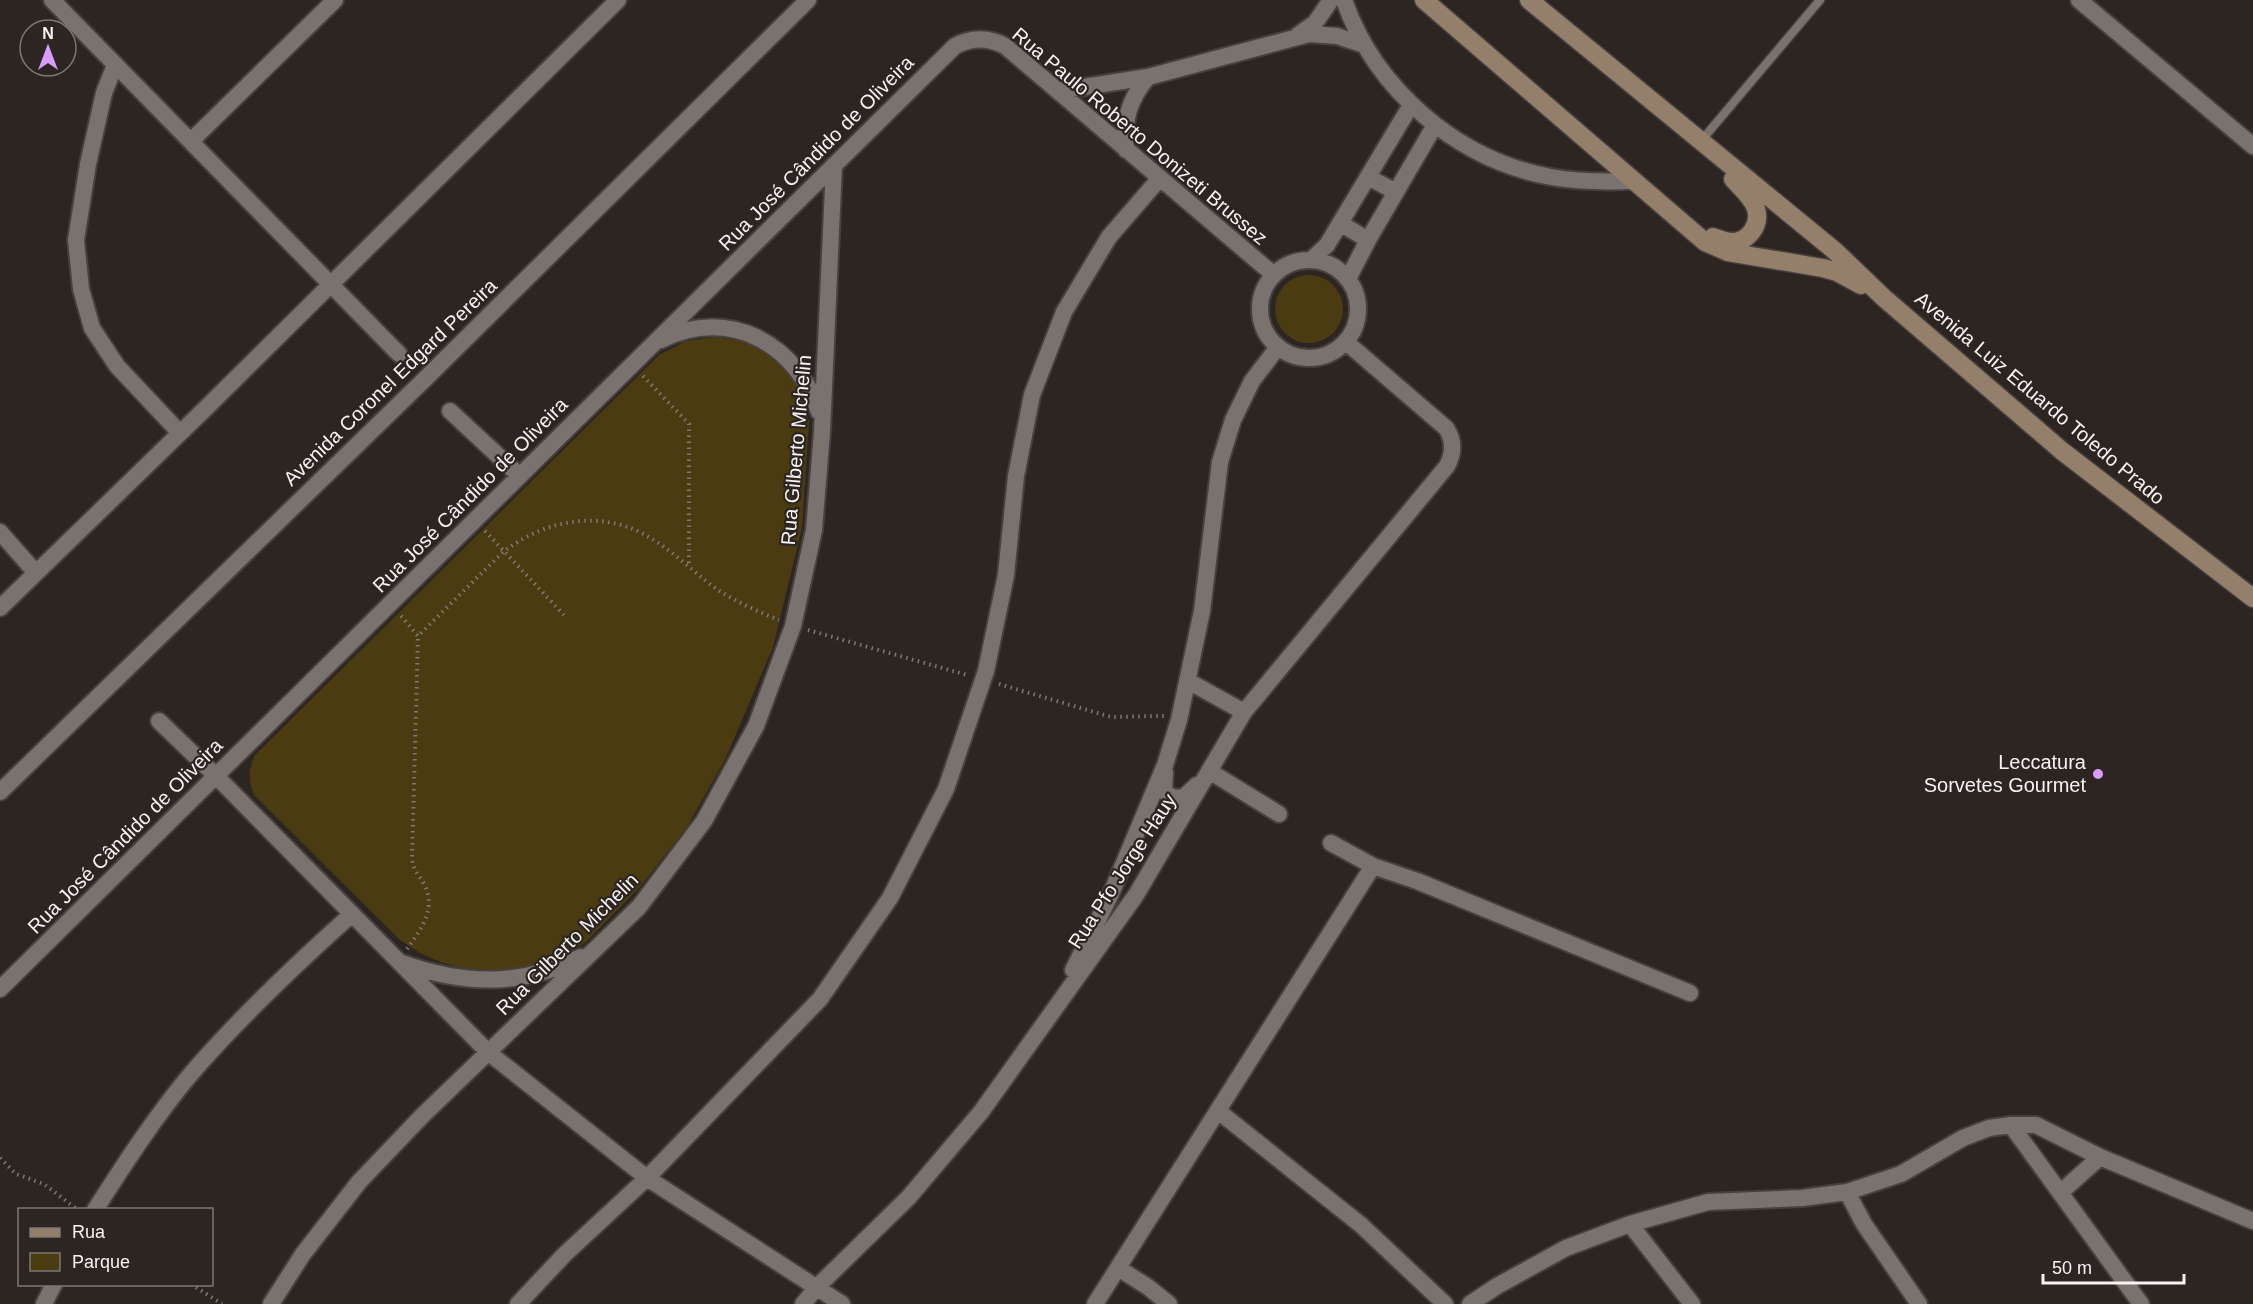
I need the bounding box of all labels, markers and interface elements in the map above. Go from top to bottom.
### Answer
north arrow [18,18,78,78]
street label: Rua Paulo Roberto Donizeti Brussez [1008,23,1272,249]
text: N [42,25,54,42]
street label: Rua José Cândido de Oliveira [714,51,918,255]
street label: Avenida Coronel Edgard Pereira [279,274,502,490]
street label: Avenida Luiz Eduardo Toledo Prado [1911,287,2169,509]
street label: Rua Gilberto Michelin [777,354,815,546]
street label: Rua José Cândido de Oliveira [368,393,572,597]
street label: Rua José Cândido de Oliveira [23,734,227,938]
place label: Leccatura Sorvetes Gourmet [1924,751,2087,796]
marker: Leccatura Sorvetes Gourmet [2091,767,2105,781]
street label: Rua Pfo Jorge Hauy [1064,789,1180,953]
street label: Rua Gilberto Michelin [492,869,642,1019]
legend [18,1208,213,1286]
text: Rua [72,1222,106,1242]
scale bar [2043,1247,2184,1285]
text: Parque [72,1252,130,1272]
text: 50 m [2052,1258,2092,1278]

